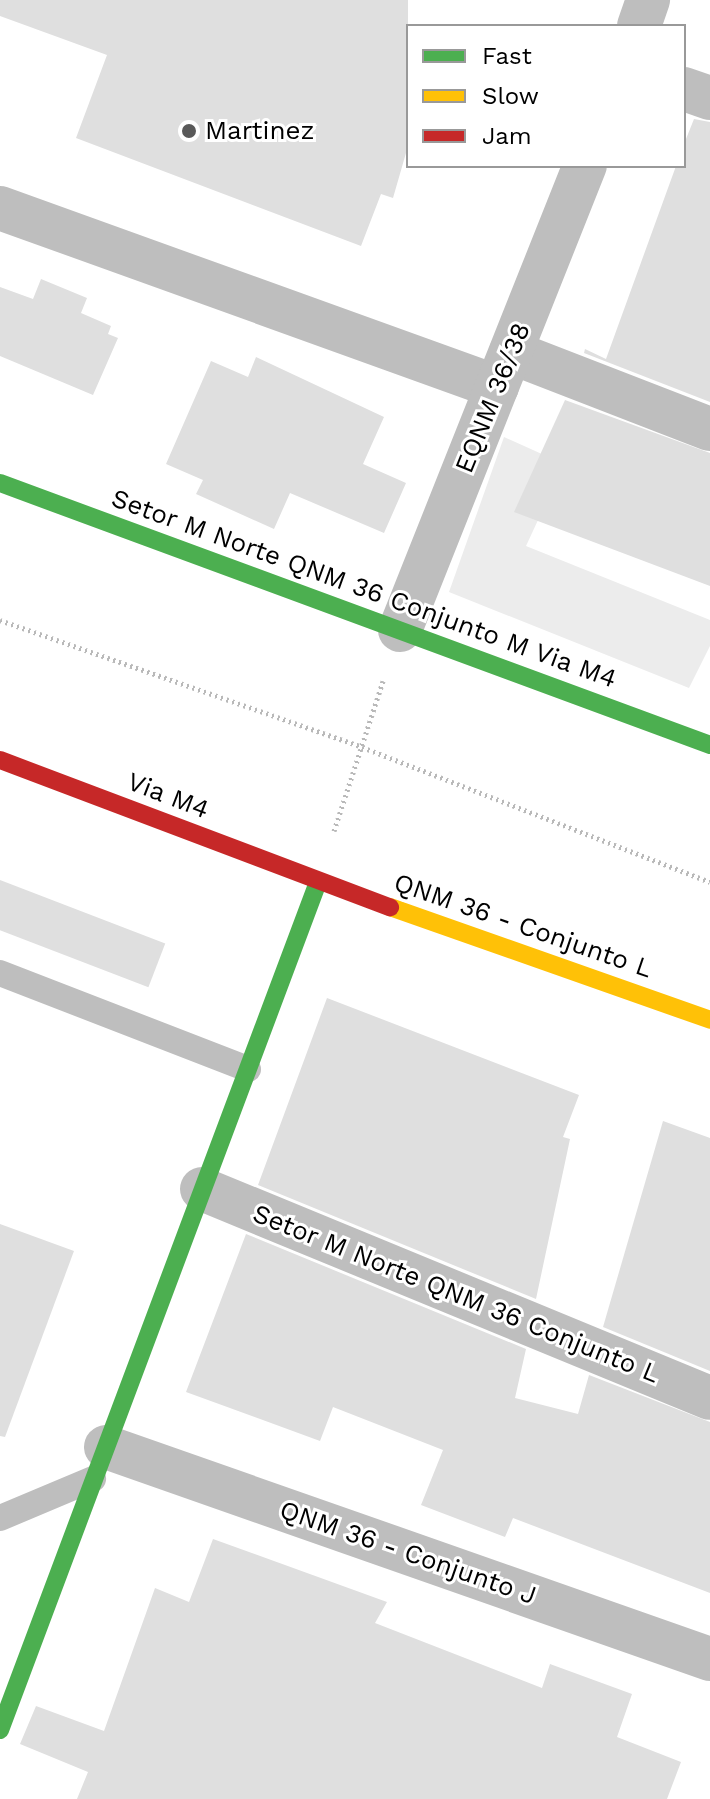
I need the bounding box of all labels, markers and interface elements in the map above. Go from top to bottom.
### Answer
legend [406,24,686,168]
text: Fast [482,42,532,70]
text: Slow [482,82,539,110]
place label: Martinez [205,115,314,147]
marker: Martinez [180,122,198,140]
text: Jam [482,122,532,150]
street label: EQNM 36/38 [449,318,537,478]
street label: Setor M Norte QNM 36 Conjunto M Via M4 [106,482,622,696]
street label: Via M4 [123,766,213,826]
street label: QNM 36 - Conjunto L [390,867,656,985]
street label: Setor M Norte QNM 36 Conjunto L [248,1198,664,1390]
street label: QNM 36 - Conjunto J [275,1494,541,1612]

